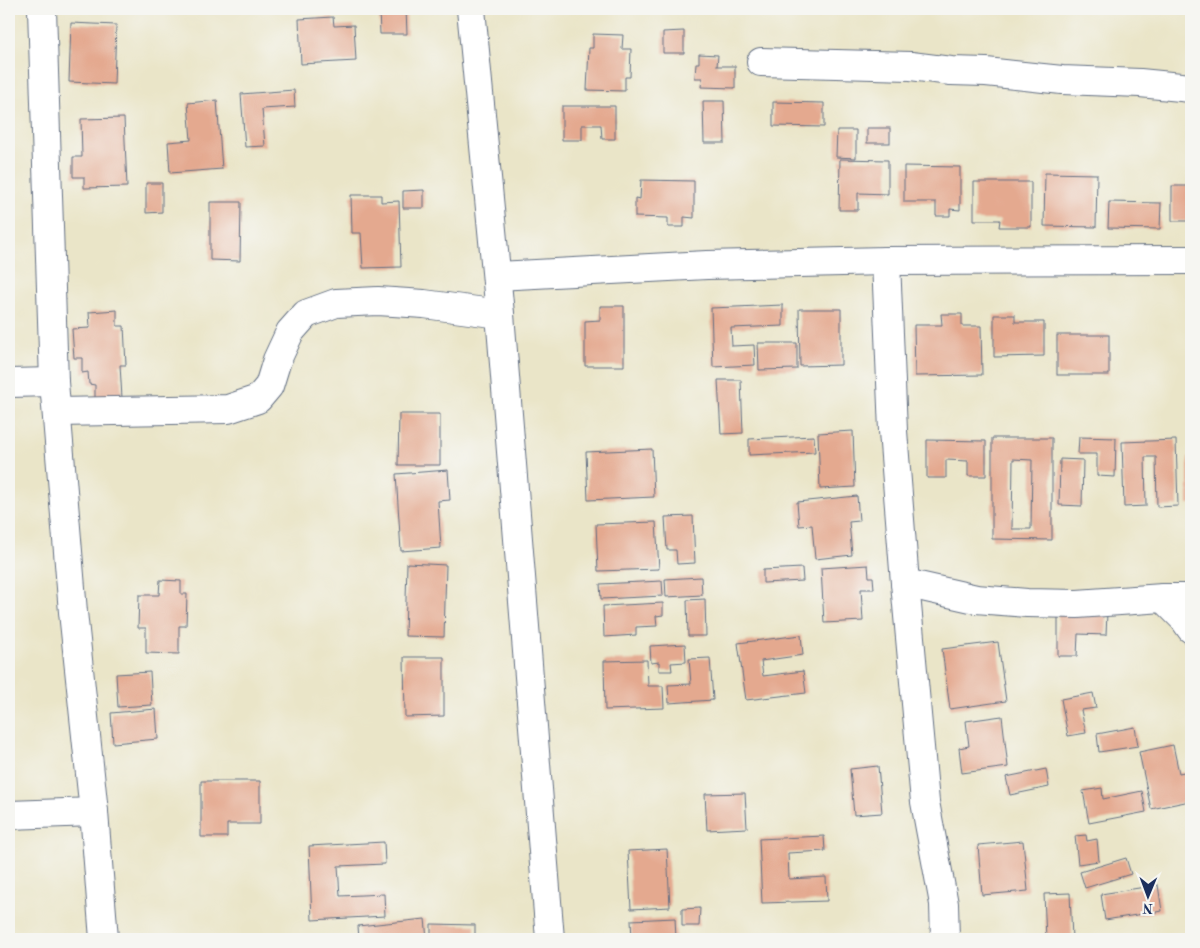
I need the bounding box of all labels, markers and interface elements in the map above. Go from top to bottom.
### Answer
north arrow [1122,870,1172,920]
text: N [1142,901,1153,915]

